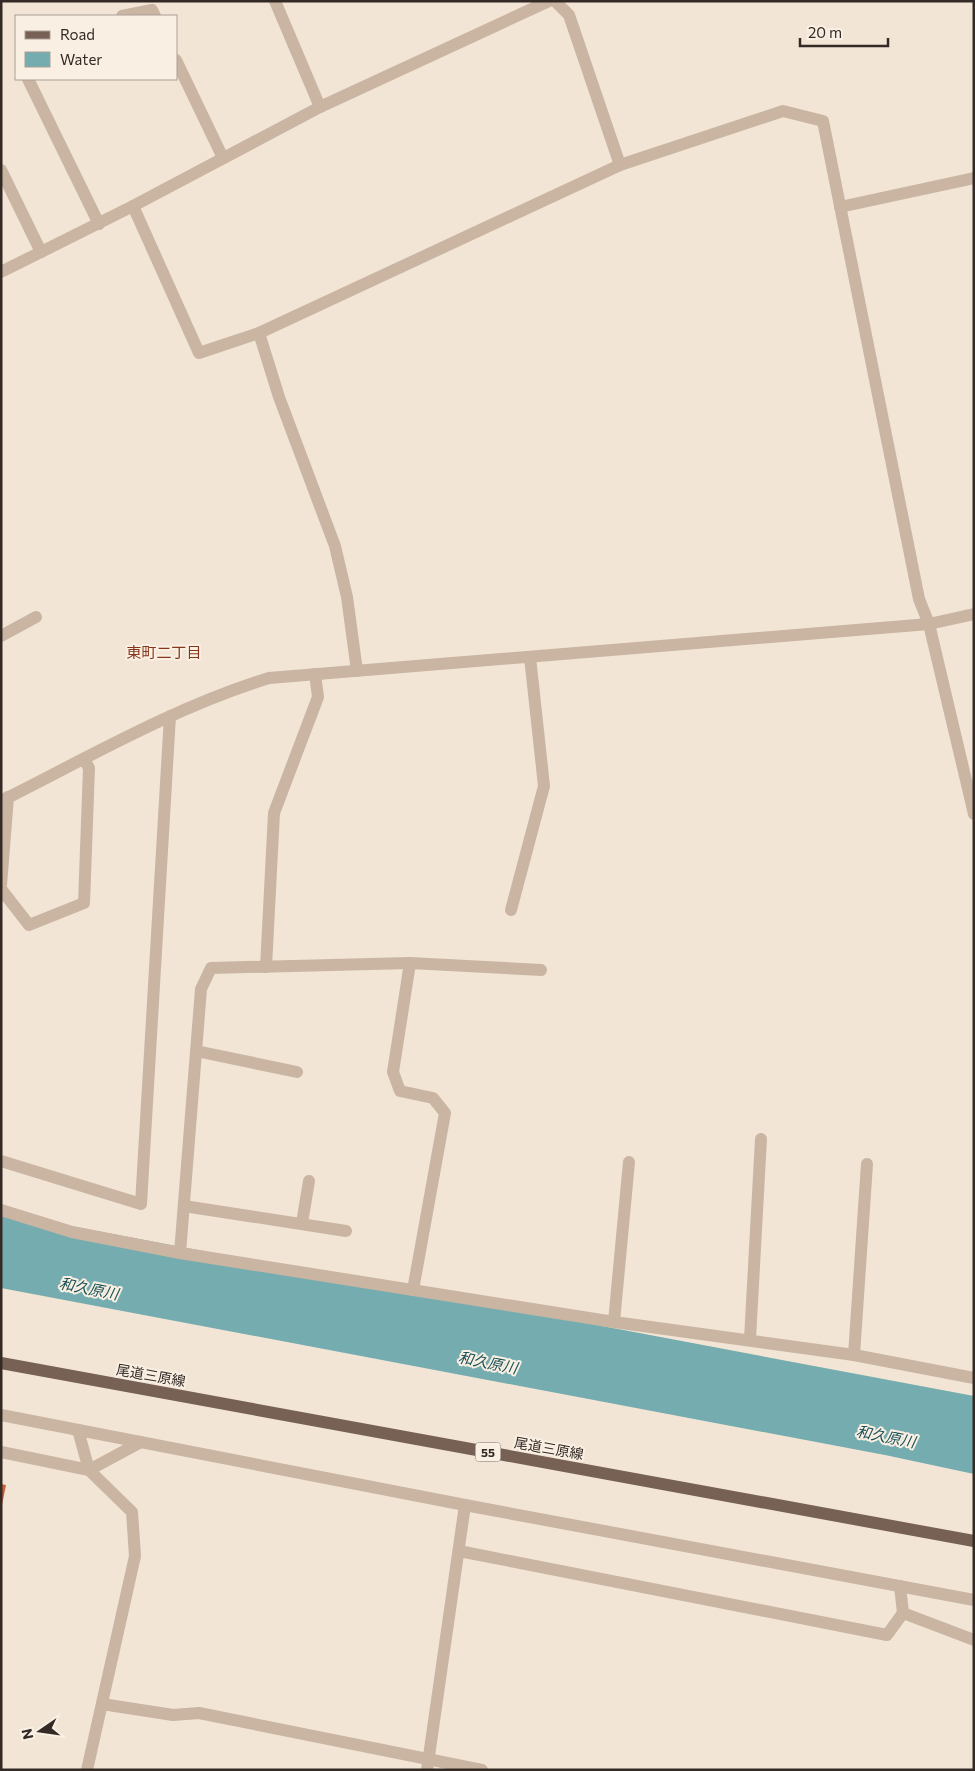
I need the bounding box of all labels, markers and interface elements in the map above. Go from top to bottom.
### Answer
legend [15,15,178,80]
scale bar [800,15,888,47]
text: 20 m [808,23,842,41]
text: Road [60,25,95,43]
text: Water [60,50,102,68]
district label: 東町二丁目 [126,643,202,661]
water label: 和久原川 [58,1273,122,1303]
water label: 和久原川 [457,1347,521,1377]
street label: 尾道三原線 [115,1361,187,1389]
water label: 和久原川 [855,1421,919,1451]
street label: 尾道三原線 [513,1434,585,1462]
road number: 55 [476,1442,500,1461]
north arrow [15,1706,65,1756]
text: N [17,1727,36,1741]

